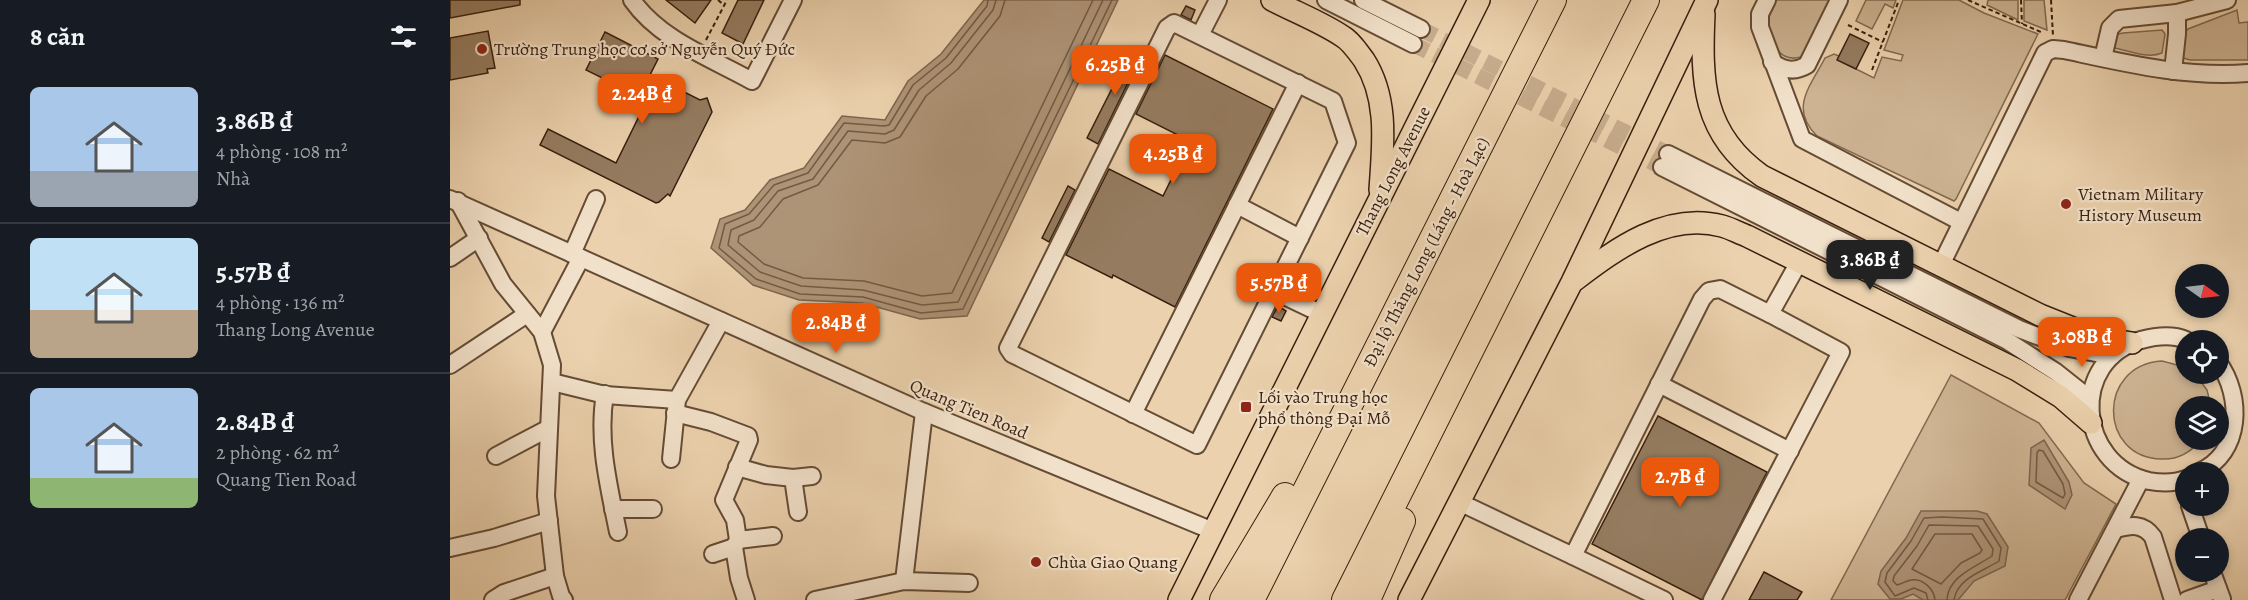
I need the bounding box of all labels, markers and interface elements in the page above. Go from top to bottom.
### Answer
text: 8 căn [30,19,85,54]
icon: filters [387,20,420,53]
place label: Trường Trung học cơ sở Nguyễn Quý Đức [494,37,795,61]
marker: Trường Trung học cơ sở Nguyễn Quý Đức [475,42,489,56]
pin: 6.25B ₫ [1060,45,1170,96]
text: 6.25B ₫ [1085,51,1145,78]
pin: 2.24B ₫ [587,74,697,125]
text: 2.24B ₫ [612,80,672,107]
street label: Thang Long Avenue [1350,102,1436,240]
text: 3.86B ₫ [216,103,293,138]
icon: home [78,111,150,183]
street label: Đại lộ Thăng Long (Láng - Hoà Lạc) [1357,133,1495,371]
pin: 4.25B ₫ [1118,134,1228,185]
text: 4 phòng · 108 m² [216,138,347,165]
text: 4.25B ₫ [1143,140,1203,167]
text: Nhà [216,165,250,192]
place label: Vietnam Military History Museum [2077,182,2204,227]
marker: Vietnam Military History Museum [2059,197,2073,211]
pin: 3.86B ₫ [1815,240,1925,291]
text: 3.86B ₫ [1840,246,1900,273]
text: 5.57B ₫ [216,254,291,289]
icon: home [78,262,150,334]
pin: 5.57B ₫ [1224,263,1334,314]
north arrow [2175,264,2229,318]
map controls [2175,264,2229,582]
text: 5.57B ₫ [1250,269,1308,296]
text: 4 phòng · 136 m² [216,289,345,316]
pin: 2.84B ₫ [781,303,891,354]
text: 2.84B ₫ [806,309,866,336]
text: Thang Long Avenue [216,316,375,343]
pin: 3.08B ₫ [2027,317,2137,368]
text: 3.08B ₫ [2052,323,2112,350]
button: locate [2175,330,2229,384]
street label: Quang Tien Road [906,373,1032,445]
place label: Lối vào Trung học phổ thông Đại Mỗ [1258,385,1390,430]
button: layers [2175,396,2229,450]
marker: Lối vào Trung học phổ thông Đại Mỗ [1239,400,1253,414]
text: 2.84B ₫ [216,404,295,439]
icon: home [78,412,150,484]
text: 2 phòng · 62 m² [216,439,339,466]
pin: 2.7B ₫ [1631,457,1729,508]
button: + [2175,462,2229,516]
text: 2.7B ₫ [1655,463,1705,490]
text: Quang Tien Road [216,466,357,493]
button: − [2175,528,2229,582]
place label: Chùa Giao Quang [1048,550,1178,574]
marker: Chùa Giao Quang [1029,555,1043,569]

